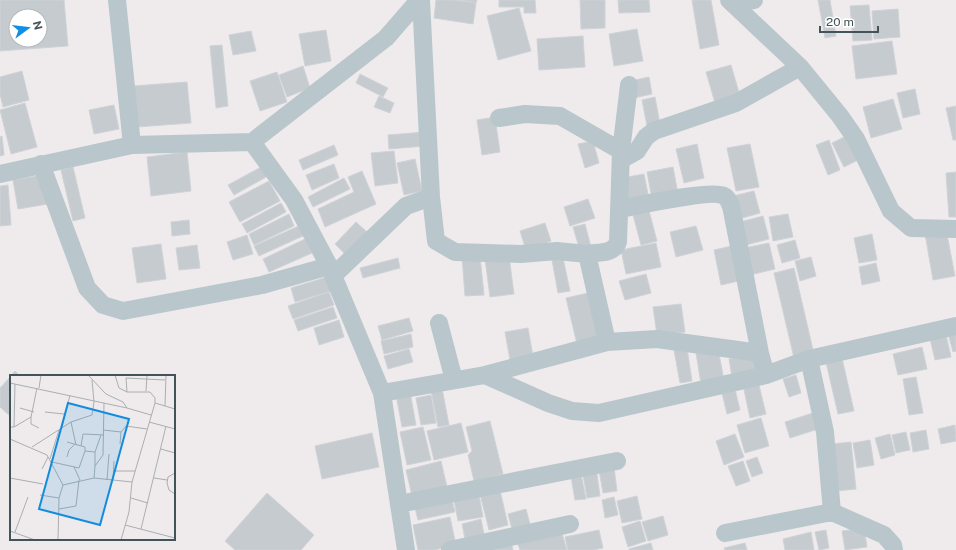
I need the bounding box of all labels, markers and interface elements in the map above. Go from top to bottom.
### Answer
north arrow [8,8,48,48]
scale bar [820,8,878,34]
text: 20 m [826,15,854,29]
text: N [31,20,45,31]
inset map [10,375,175,540]

